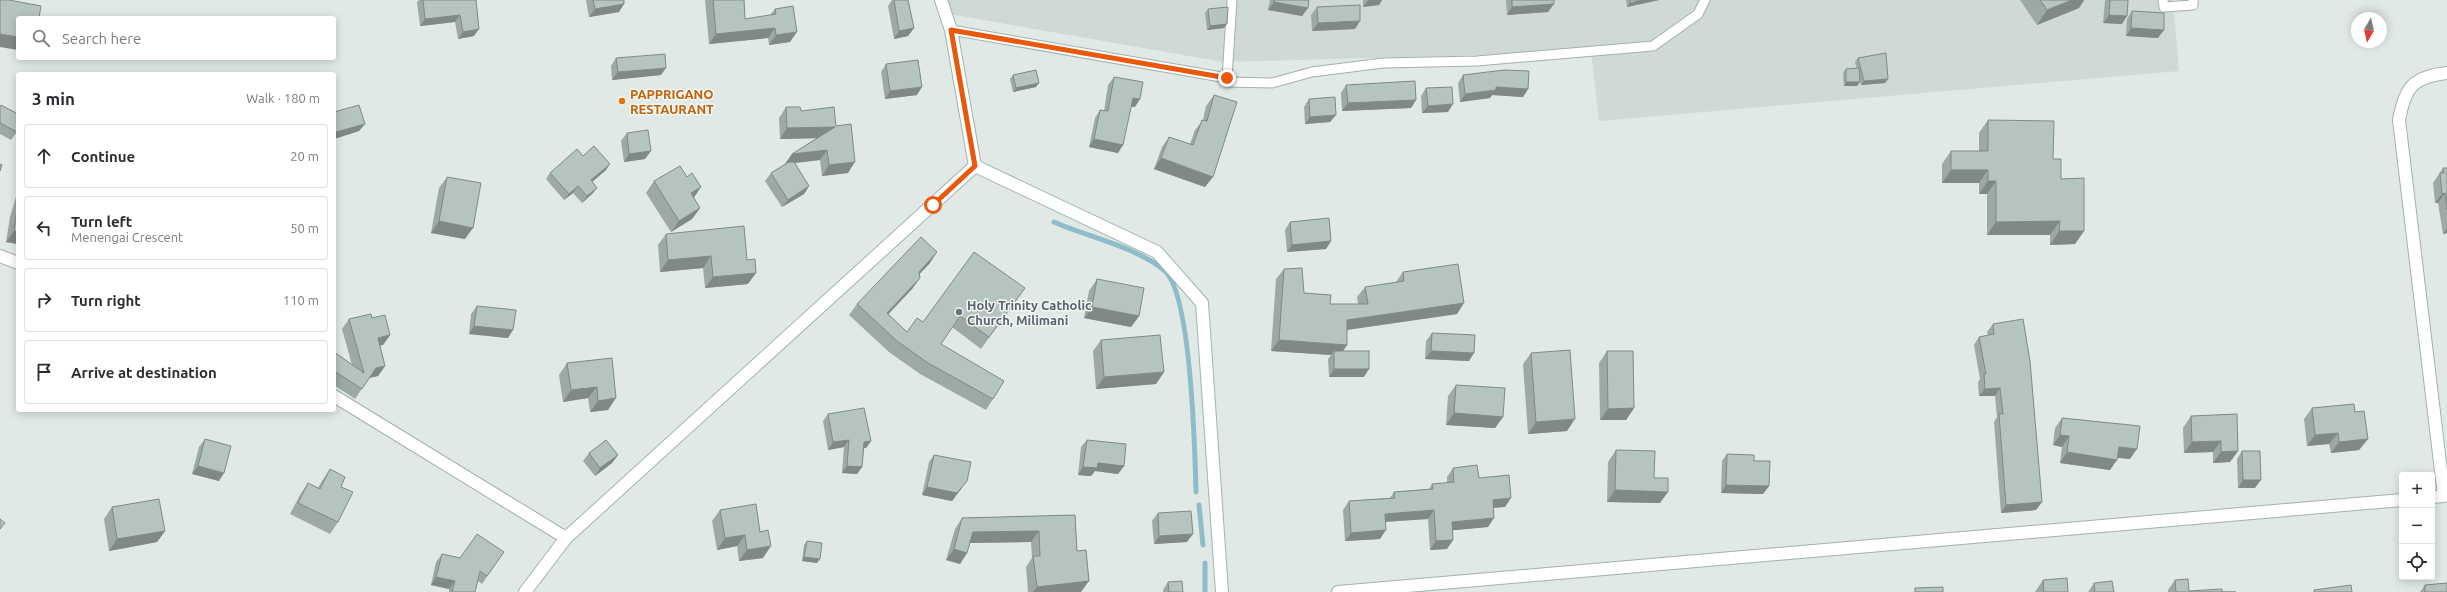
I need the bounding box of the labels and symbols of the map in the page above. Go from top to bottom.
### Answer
north arrow [2351,12,2387,48]
route end [1218,69,1236,87]
place label: PAPPRIGANO RESTAURANT [630,87,714,116]
marker: PAPPRIGANO RESTAURANT [617,96,627,106]
route start [924,196,942,214]
place label: Holy Trinity Catholic Church, Milimani [967,298,1092,327]
marker: Holy Trinity Catholic Church, Milimani [954,307,964,317]

